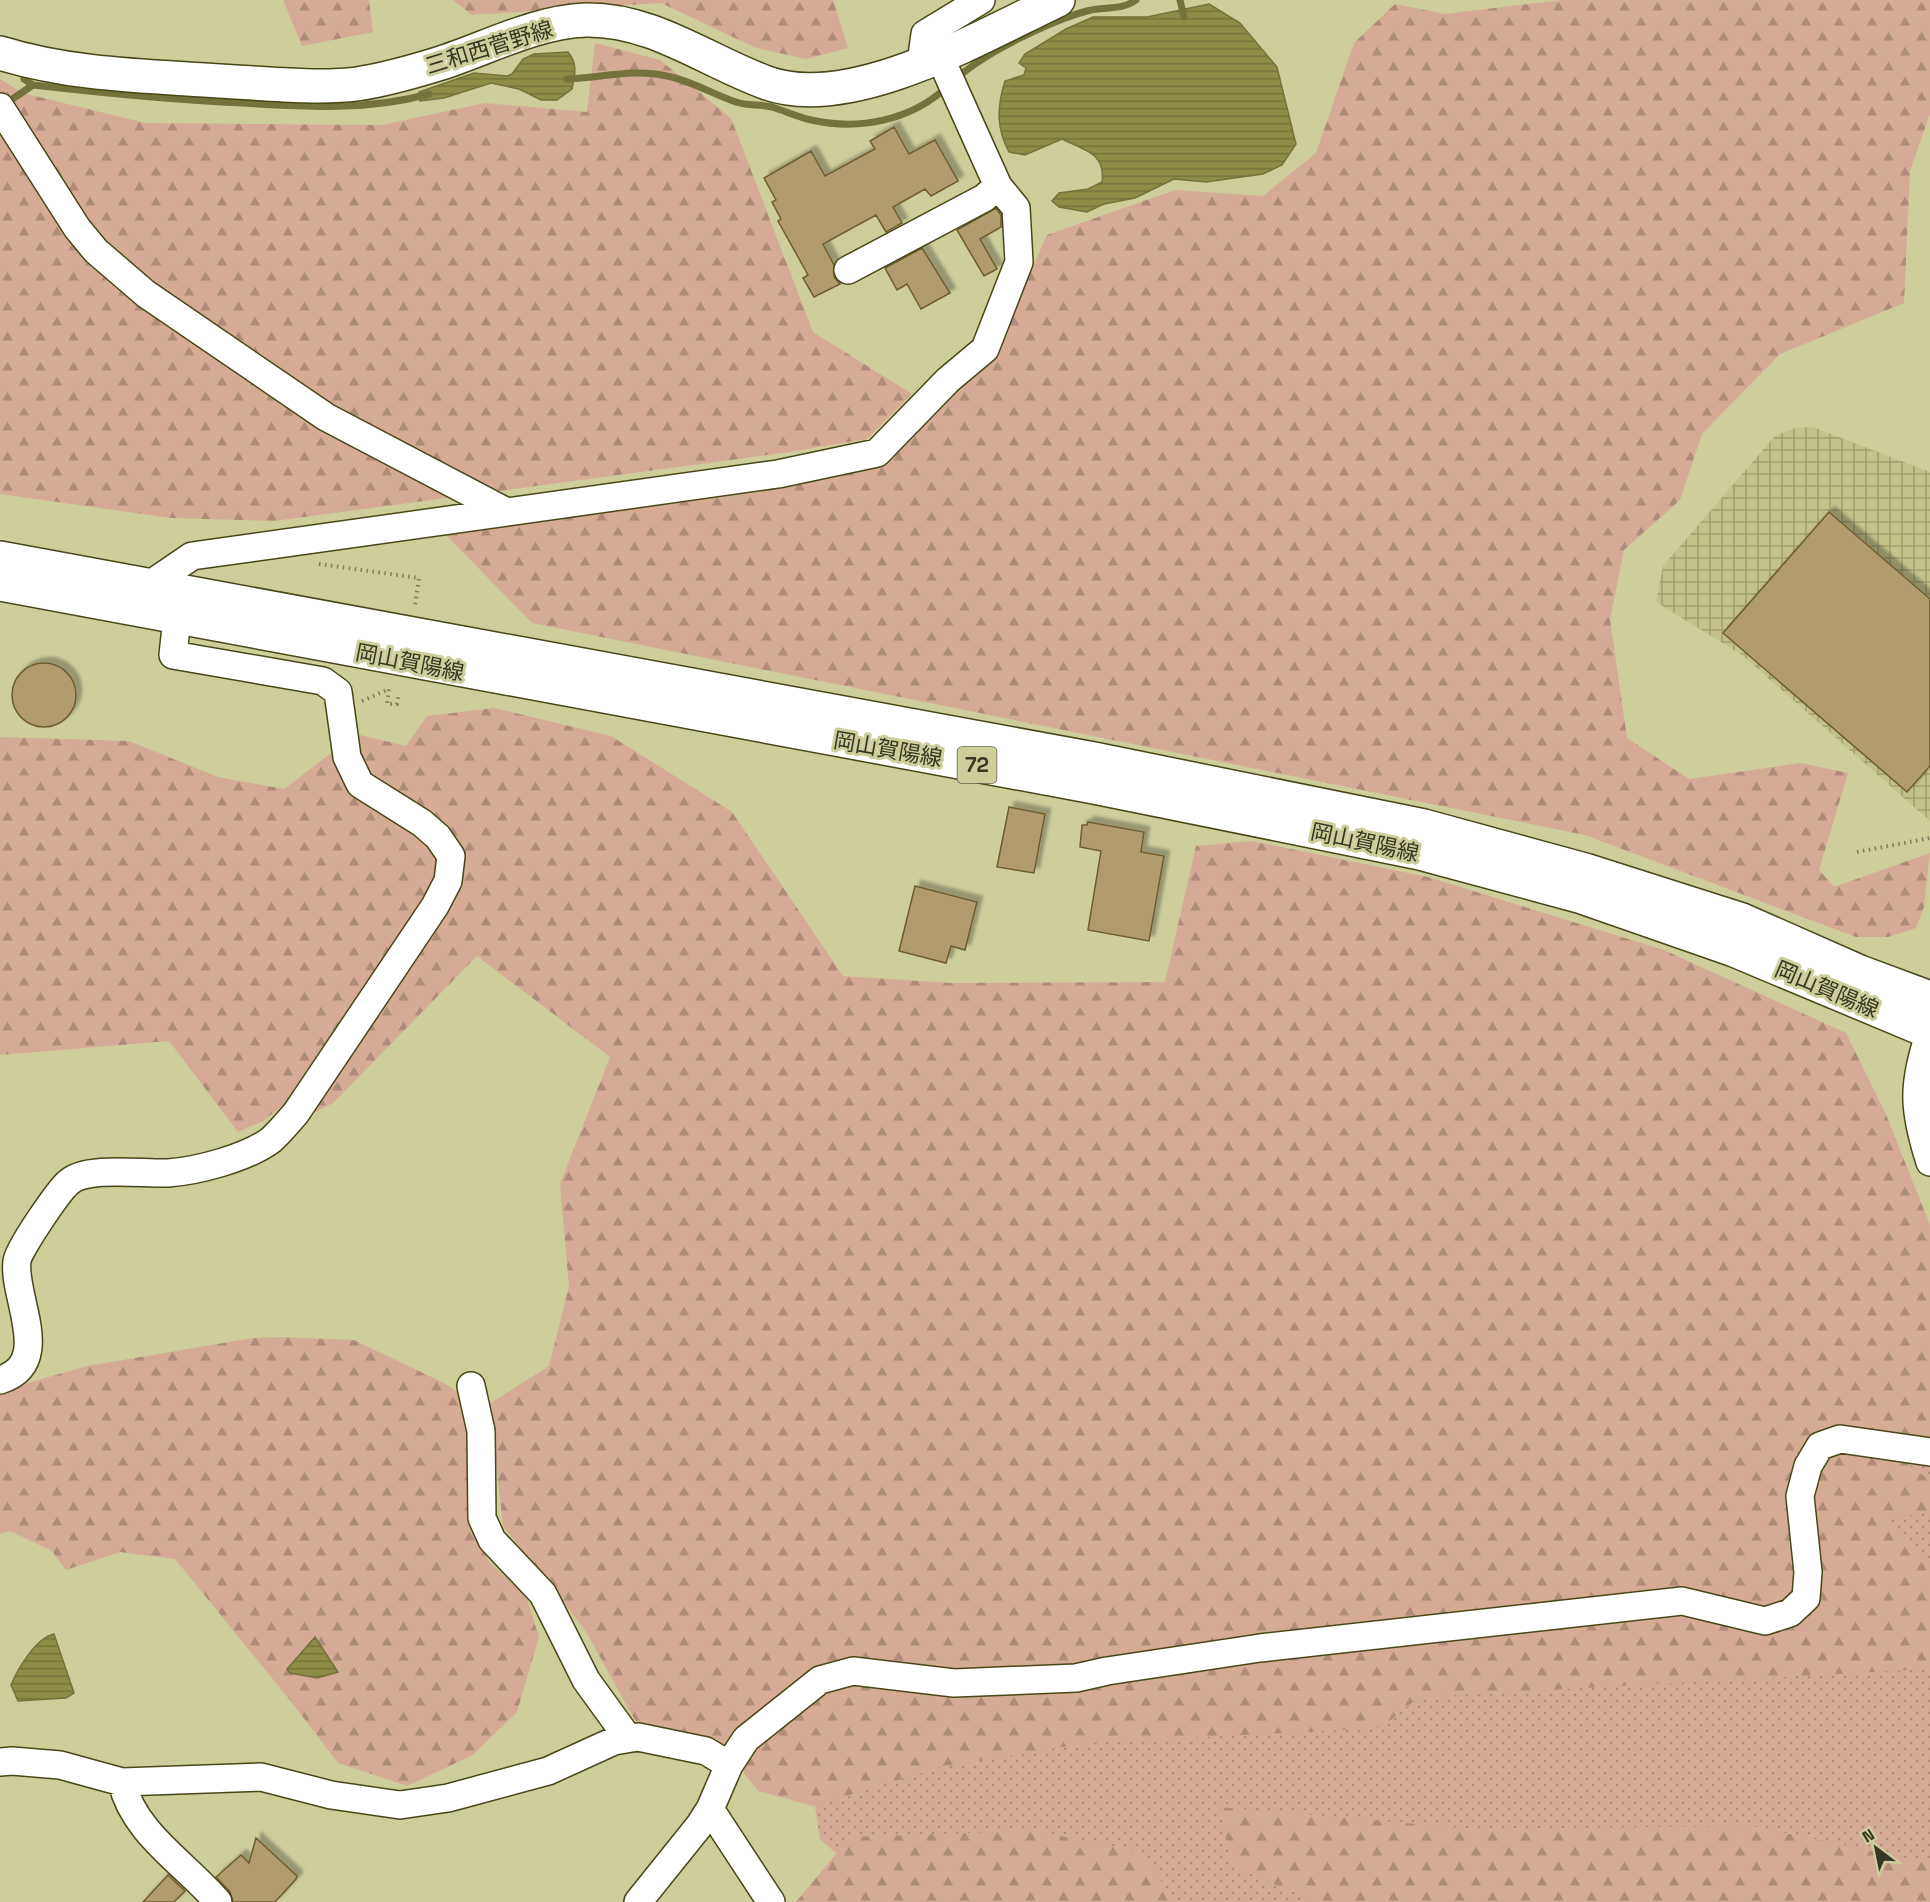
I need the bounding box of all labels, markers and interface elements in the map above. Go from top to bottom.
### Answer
street label: 三和西菅野線 [422,14,556,80]
street label: 岡山賀陽線 [353,638,467,686]
street label: 岡山賀陽線 [831,726,945,772]
road number: 72 [958,747,996,783]
street label: 岡山賀陽線 [1308,817,1422,867]
street label: 岡山賀陽線 [1771,955,1883,1023]
north arrow [1846,1818,1906,1878]
text: N [1858,1824,1878,1847]

